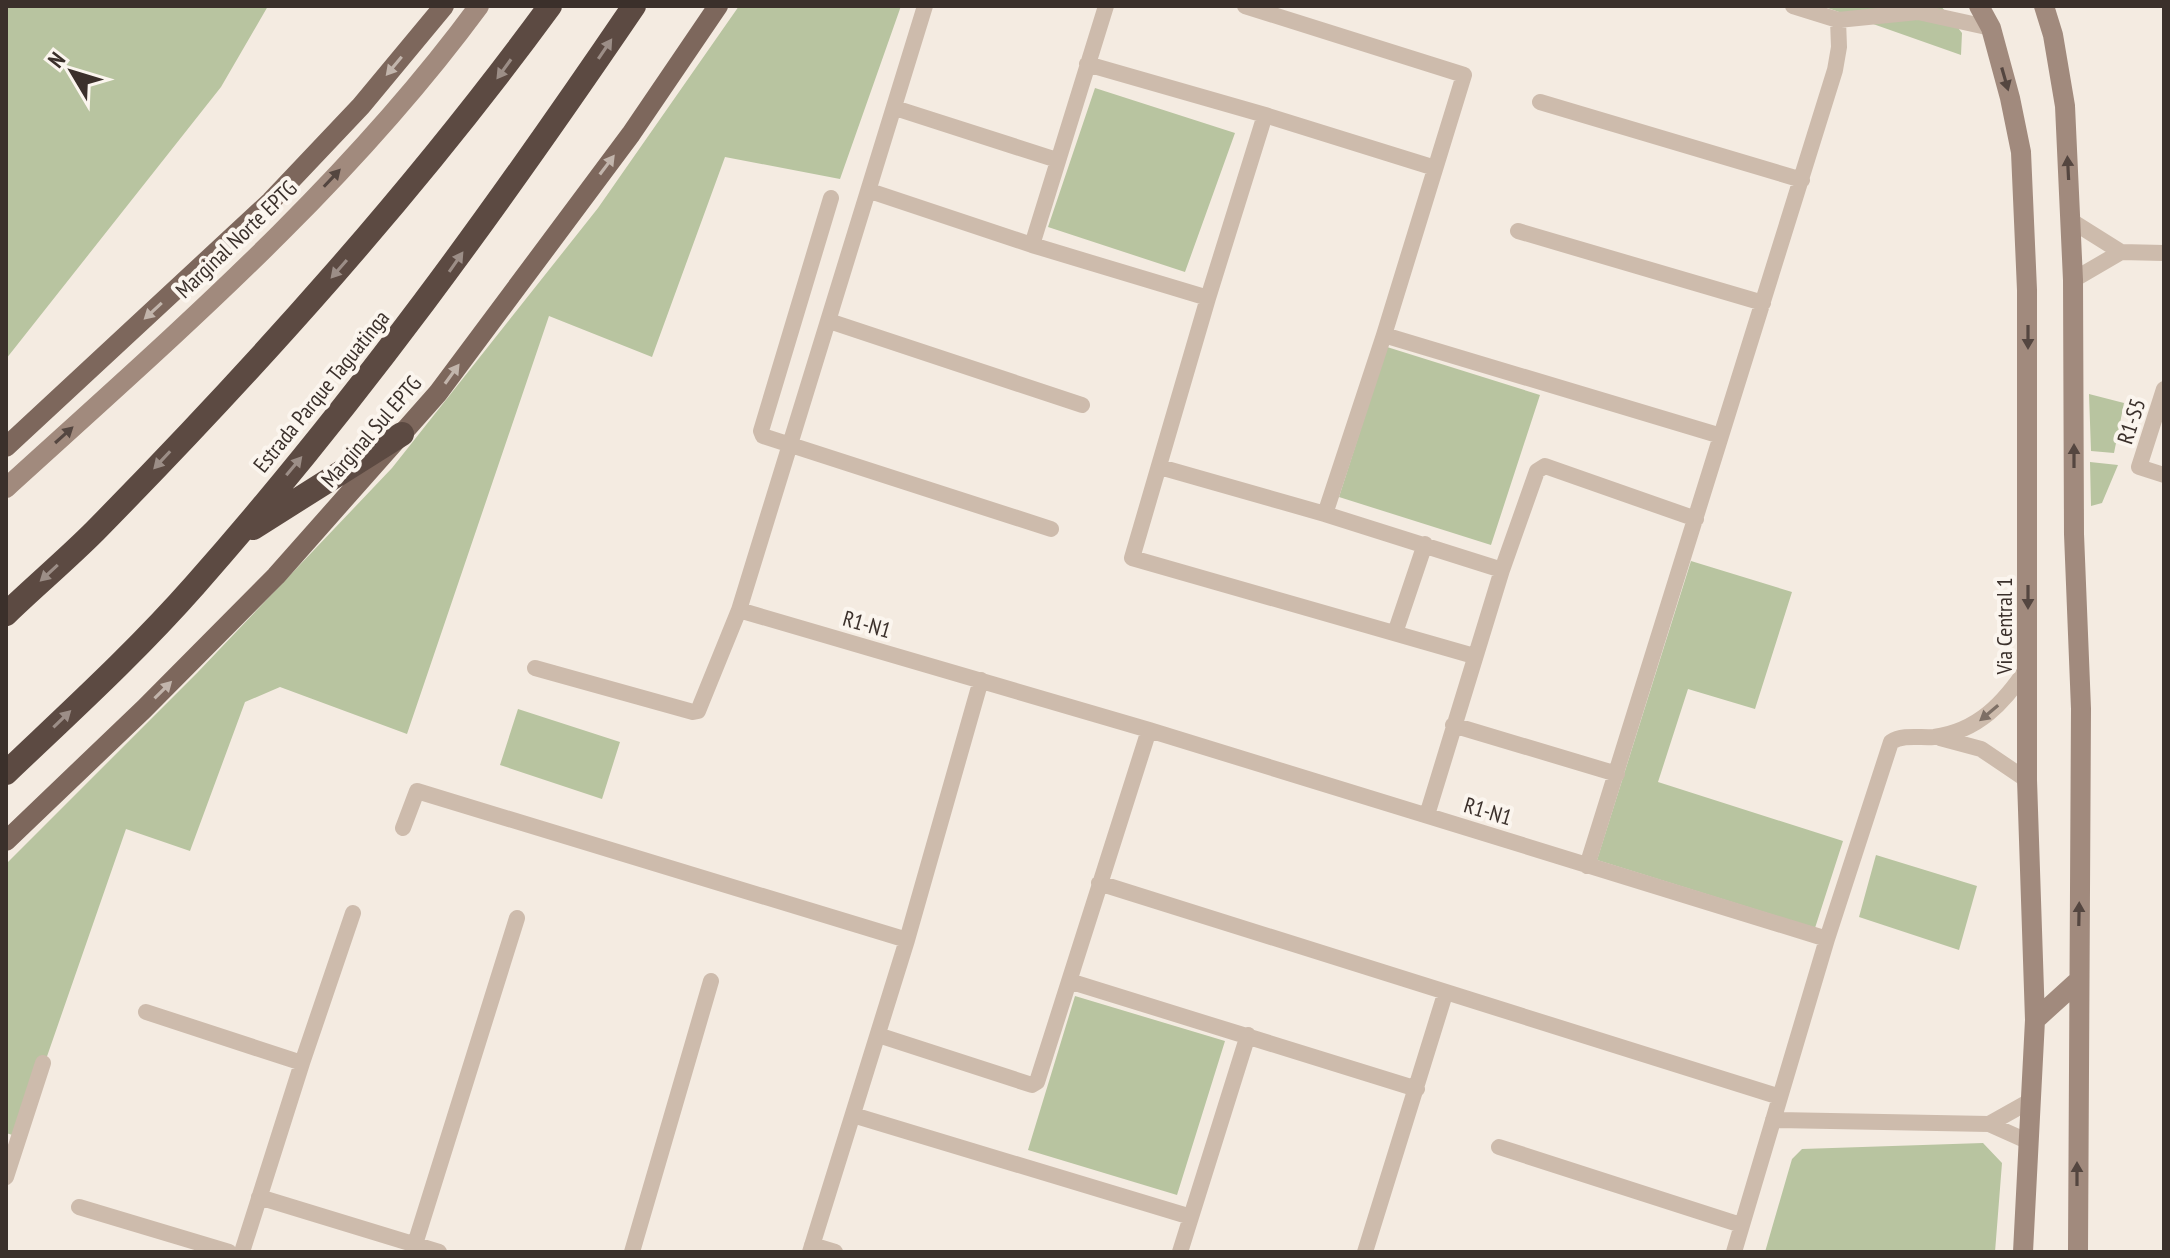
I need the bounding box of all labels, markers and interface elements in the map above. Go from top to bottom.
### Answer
north arrow [32,32,112,112]
one-way arrow [597,39,612,60]
text: N [42,46,71,73]
one-way arrow [386,56,403,76]
one-way arrow [496,58,512,80]
one-way arrow [1999,67,2012,91]
one-way arrow [599,155,615,175]
one-way arrow [2061,155,2074,180]
one-way arrow [323,169,341,188]
street label: Marginal Norte EPTG [170,174,302,304]
one-way arrow [447,252,463,272]
one-way arrow [330,260,348,279]
one-way arrow [144,301,163,319]
street label: Estrada Parque Taguatinga [247,304,395,478]
one-way arrow [2021,325,2034,350]
one-way arrow [443,363,459,384]
street label: Marginal Sul EPTG [315,369,427,493]
street label: R1-S5 [2111,395,2151,447]
one-way arrow [54,427,73,445]
one-way arrow [2068,443,2080,468]
one-way arrow [153,450,172,469]
one-way arrow [285,456,302,476]
one-way arrow [40,564,59,582]
street label: Via Central 1 [1990,577,2018,676]
one-way arrow [2022,585,2034,610]
street label: R1-N1 [840,604,894,644]
one-way arrow [153,681,172,700]
one-way arrow [1979,704,1999,721]
one-way arrow [52,711,71,729]
street label: R1-N1 [1461,791,1515,831]
one-way arrow [2073,901,2085,926]
one-way arrow [2071,1161,2084,1186]

